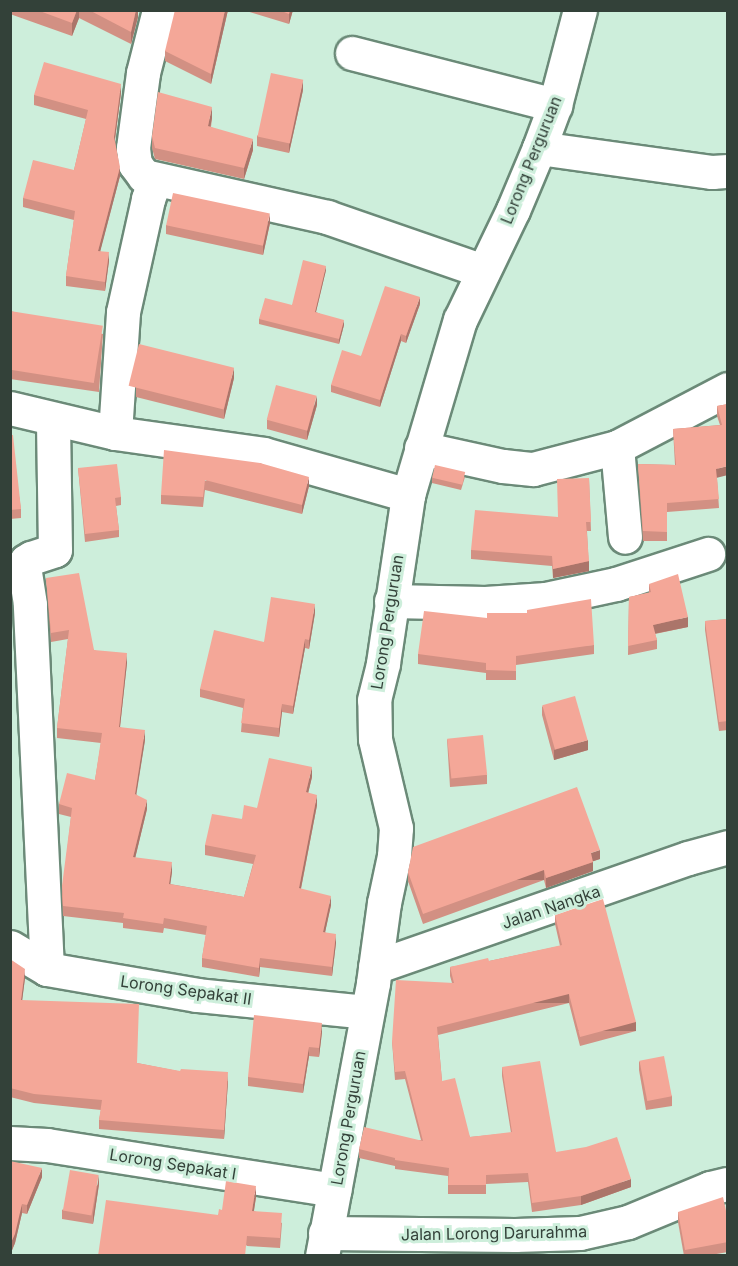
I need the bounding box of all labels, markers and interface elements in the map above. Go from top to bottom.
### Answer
street label: Lorong Perguruan [497,93,565,227]
street label: Lorong Perguruan [367,553,407,691]
street label: Jalan Nangka [499,881,603,933]
street label: Lorong Sepakat II [119,971,253,1009]
street label: Lorong Perguruan [327,1049,369,1187]
street label: Lorong Sepakat I [108,1144,238,1184]
street label: Jalan Lorong Darurahma [401,1222,587,1244]

